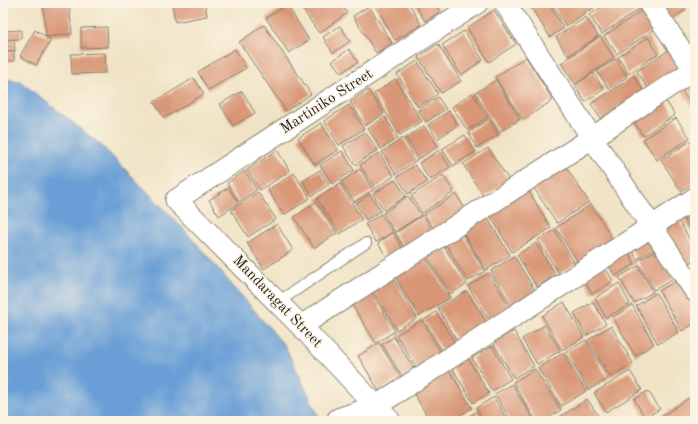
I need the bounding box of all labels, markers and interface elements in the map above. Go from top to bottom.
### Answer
street label: Martiniko Street [278,67,376,137]
street label: Mandaragat Street [229,253,325,351]

